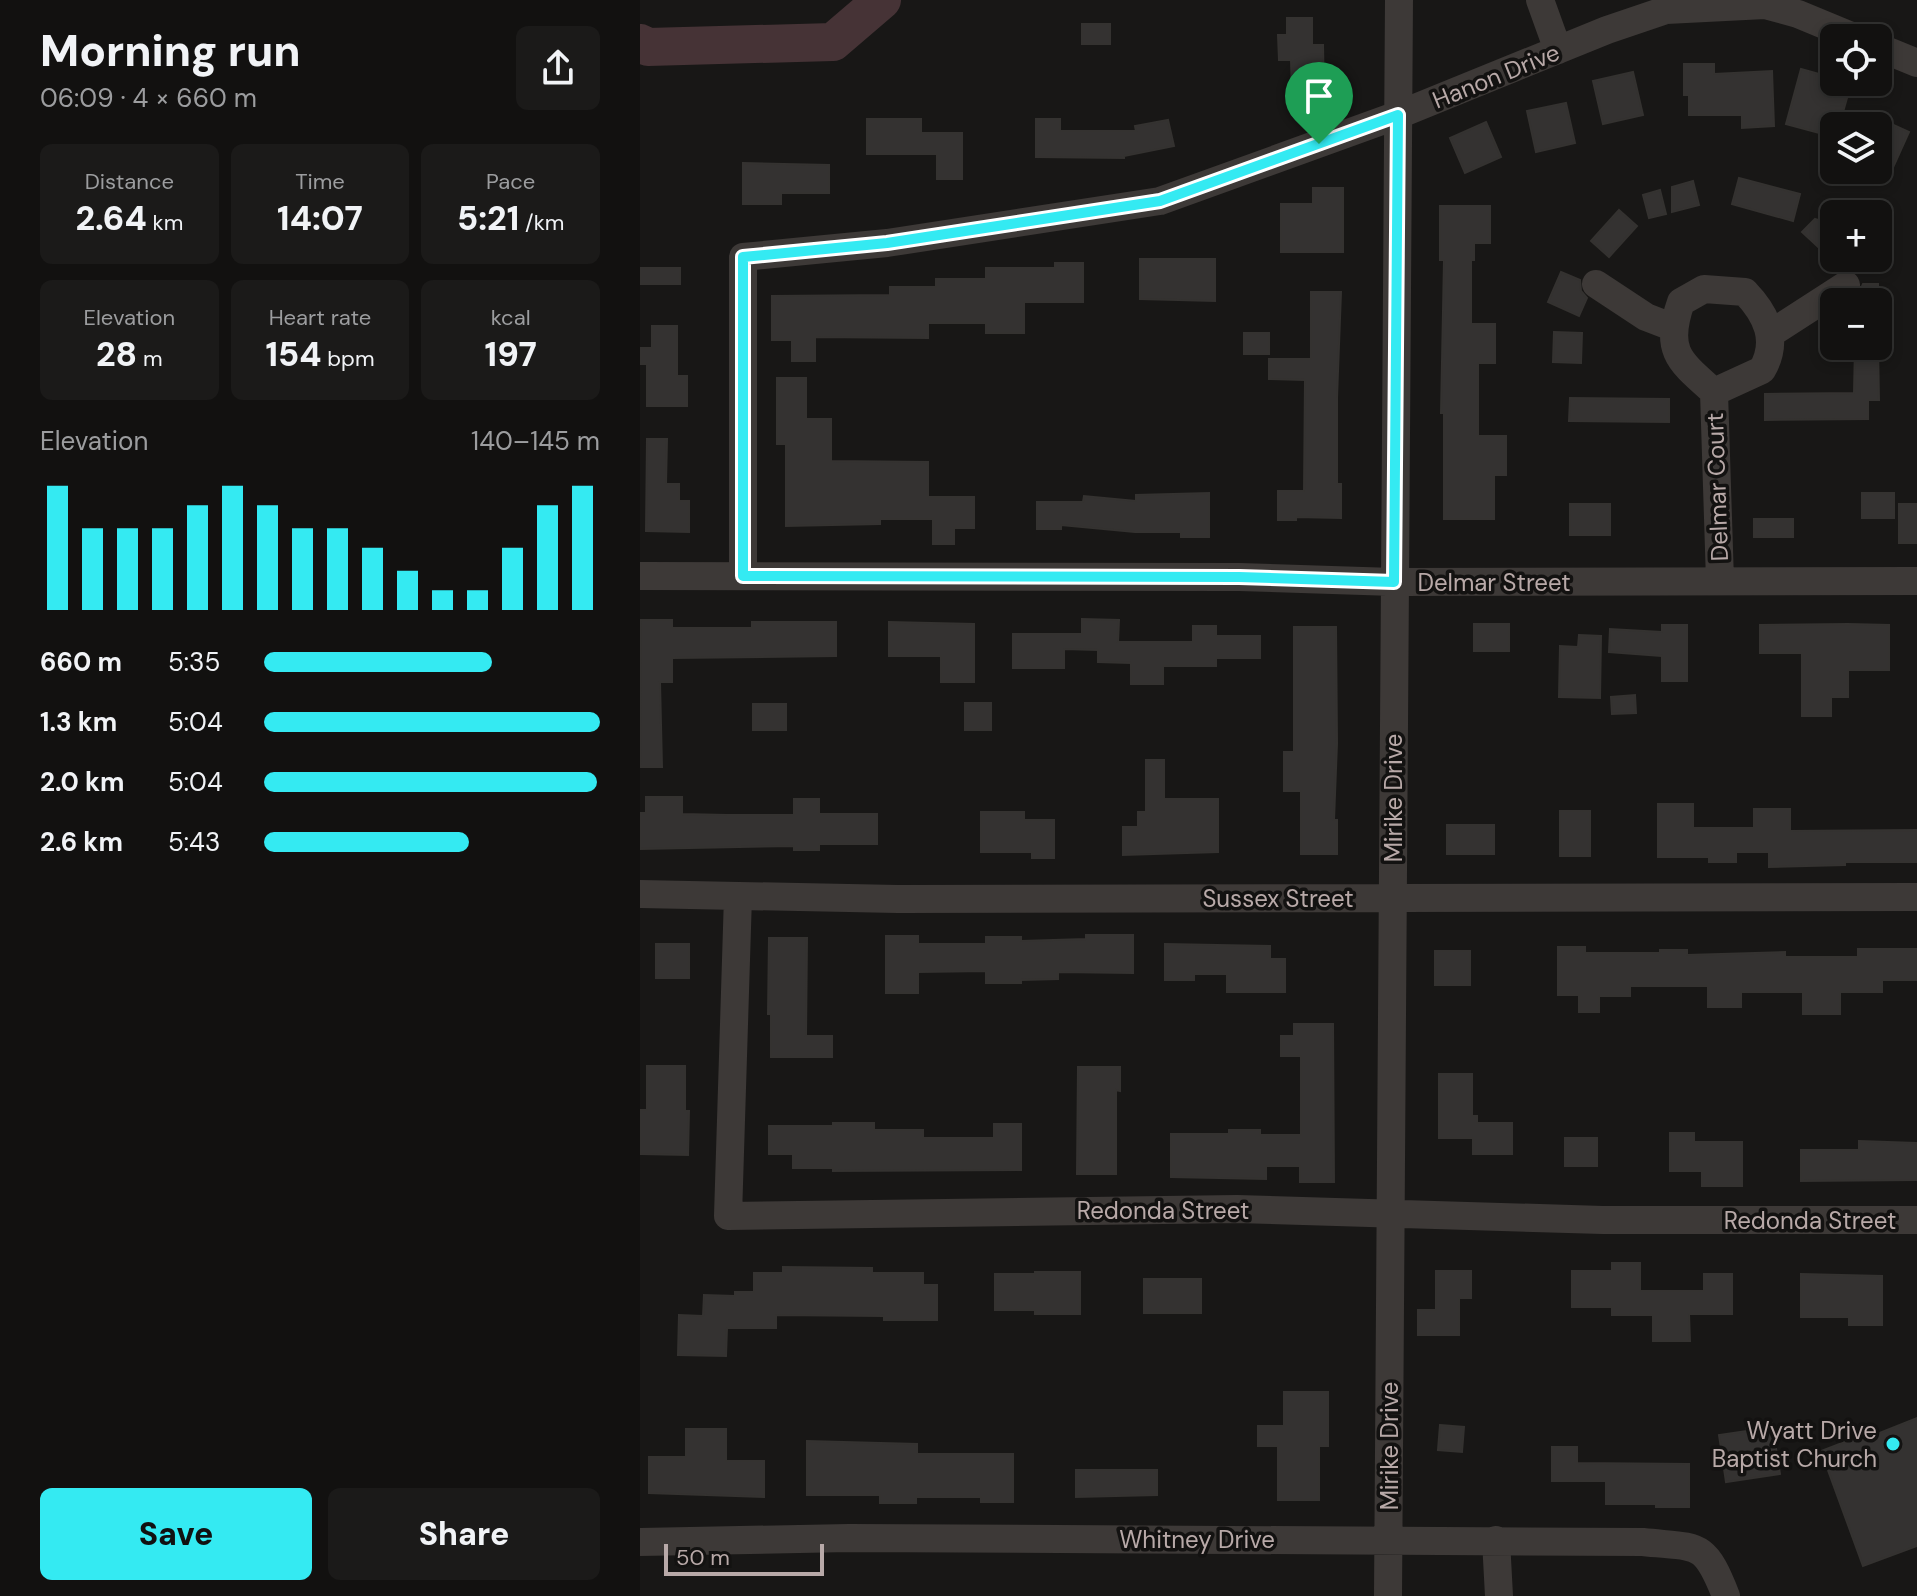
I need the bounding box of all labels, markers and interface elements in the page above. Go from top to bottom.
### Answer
text: Morning run [40,22,301,80]
map controls [1820,24,1892,360]
button: locate [1820,24,1892,96]
button: share [516,26,600,110]
street label: Hanon Drive [1428,36,1564,116]
pin [1285,62,1353,144]
icon: arrive [1297,74,1341,118]
text: 06:09 · 4 × 660 m [40,81,257,115]
button: layers [1820,112,1892,184]
text: Distance [85,167,174,196]
text: Time [295,167,345,196]
text: Pace [486,167,535,196]
text: 2.64 [75,196,147,241]
text: 14:07 [277,196,363,241]
text: 5:21 [457,196,519,241]
button: + [1820,200,1892,272]
text: km [147,208,183,237]
text: /km [519,208,564,237]
button: − [1820,288,1892,360]
text: Elevation [83,303,175,332]
text: Heart rate [269,303,371,332]
text: kcal [491,303,531,332]
text: 28 [96,332,137,377]
text: 154 [265,332,321,377]
text: 197 [485,332,537,377]
text: m [137,344,163,373]
text: bpm [321,344,374,373]
street label: Delmar Court [1699,412,1735,562]
text: Elevation [40,424,148,458]
text: 140–145 m [471,424,600,458]
street label: Delmar Street [1417,567,1571,598]
text: 660 m [40,645,122,679]
text: 5:35 [168,645,220,679]
text: 1.3 km [40,705,117,739]
text: 5:04 [168,705,223,739]
street label: Mirike Drive [1378,734,1409,862]
text: 2.0 km [40,765,124,799]
text: 5:04 [168,765,223,799]
text: 2.6 km [40,825,123,859]
text: 5:43 [168,825,220,859]
street label: Sussex Street [1202,883,1354,914]
street label: Redonda Street [1077,1195,1249,1226]
street label: Redonda Street [1724,1205,1896,1236]
street label: Mirike Drive [1374,1382,1405,1510]
place label: Wyatt Drive Baptist Church [1712,1415,1877,1474]
marker: Wyatt Drive Baptist Church [1884,1435,1902,1453]
button: Save [40,1488,312,1580]
button: Share [328,1488,600,1580]
street label: Whitney Drive [1119,1524,1275,1555]
scale bar [664,1540,824,1576]
text: 50 m [676,1543,730,1572]

